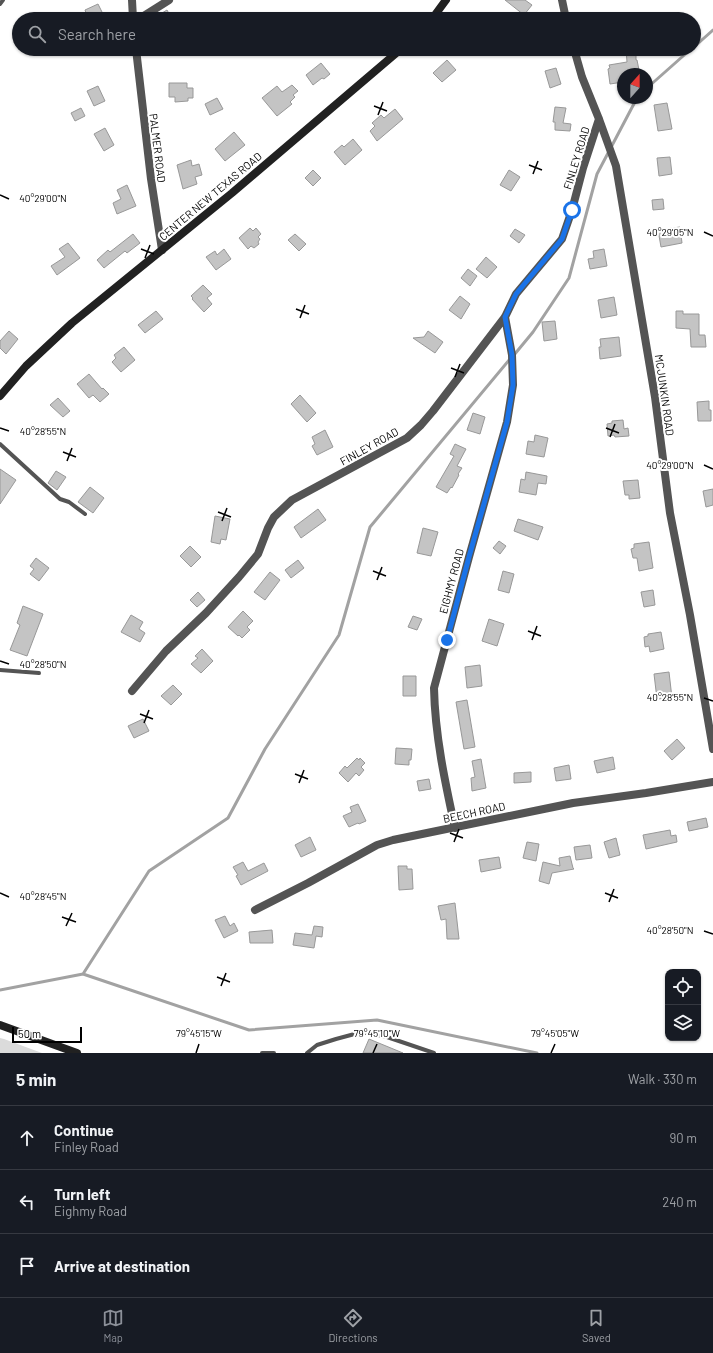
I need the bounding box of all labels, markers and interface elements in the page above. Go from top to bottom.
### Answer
search box [12,12,701,56]
icon: search [26,23,48,45]
text: Search here [58,25,136,43]
north arrow [617,68,653,104]
street label: PALMER ROAD [147,113,169,184]
street label: FINLEY ROAD [560,125,592,191]
street label: CENTER NEW TEXAS ROAD [156,149,264,243]
text: 40°29'00"N [19,192,67,204]
route start [563,201,581,219]
text: 40°29'05"N [646,226,694,238]
street label: MCJUNKIN ROAD [653,354,677,437]
street label: FINLEY ROAD [337,424,401,467]
text: 40°28'55"N [20,425,66,437]
text: 40°29'00"N [646,459,694,471]
street label: EIGHMY ROAD [436,547,466,615]
route end [438,631,456,649]
text: 40°28'50"N [19,658,67,670]
text: 40°28'55"N [647,691,693,703]
street label: BEECH ROAD [442,799,507,825]
text: 40°28'45"N [20,890,66,902]
text: 40°28'50"N [646,924,694,936]
map controls [665,969,701,1041]
button: locate [665,969,701,1005]
button: layers [665,1005,701,1041]
scale bar [12,1025,82,1044]
text: 50 m [18,1027,41,1040]
text: 79°45'15"W [176,1027,222,1039]
text: 79°45'10"W [354,1027,400,1039]
text: 79°45'05"W [531,1027,579,1039]
text: 5 min [16,1069,56,1089]
text: Walk · 330 m [628,1071,697,1087]
text: Continue [54,1121,114,1139]
icon: ahead [16,1127,38,1149]
text: 90 m [670,1130,697,1146]
text: Finley Road [54,1139,119,1155]
text: Turn left [54,1185,110,1203]
icon: left [16,1191,38,1213]
text: 240 m [662,1194,697,1210]
text: Eighmy Road [54,1203,127,1219]
icon: arrive [16,1255,38,1277]
text: Arrive at destination [54,1257,190,1275]
tab: Map [102,1307,124,1344]
tab: Directions [328,1307,378,1344]
tab: Saved [582,1307,611,1344]

